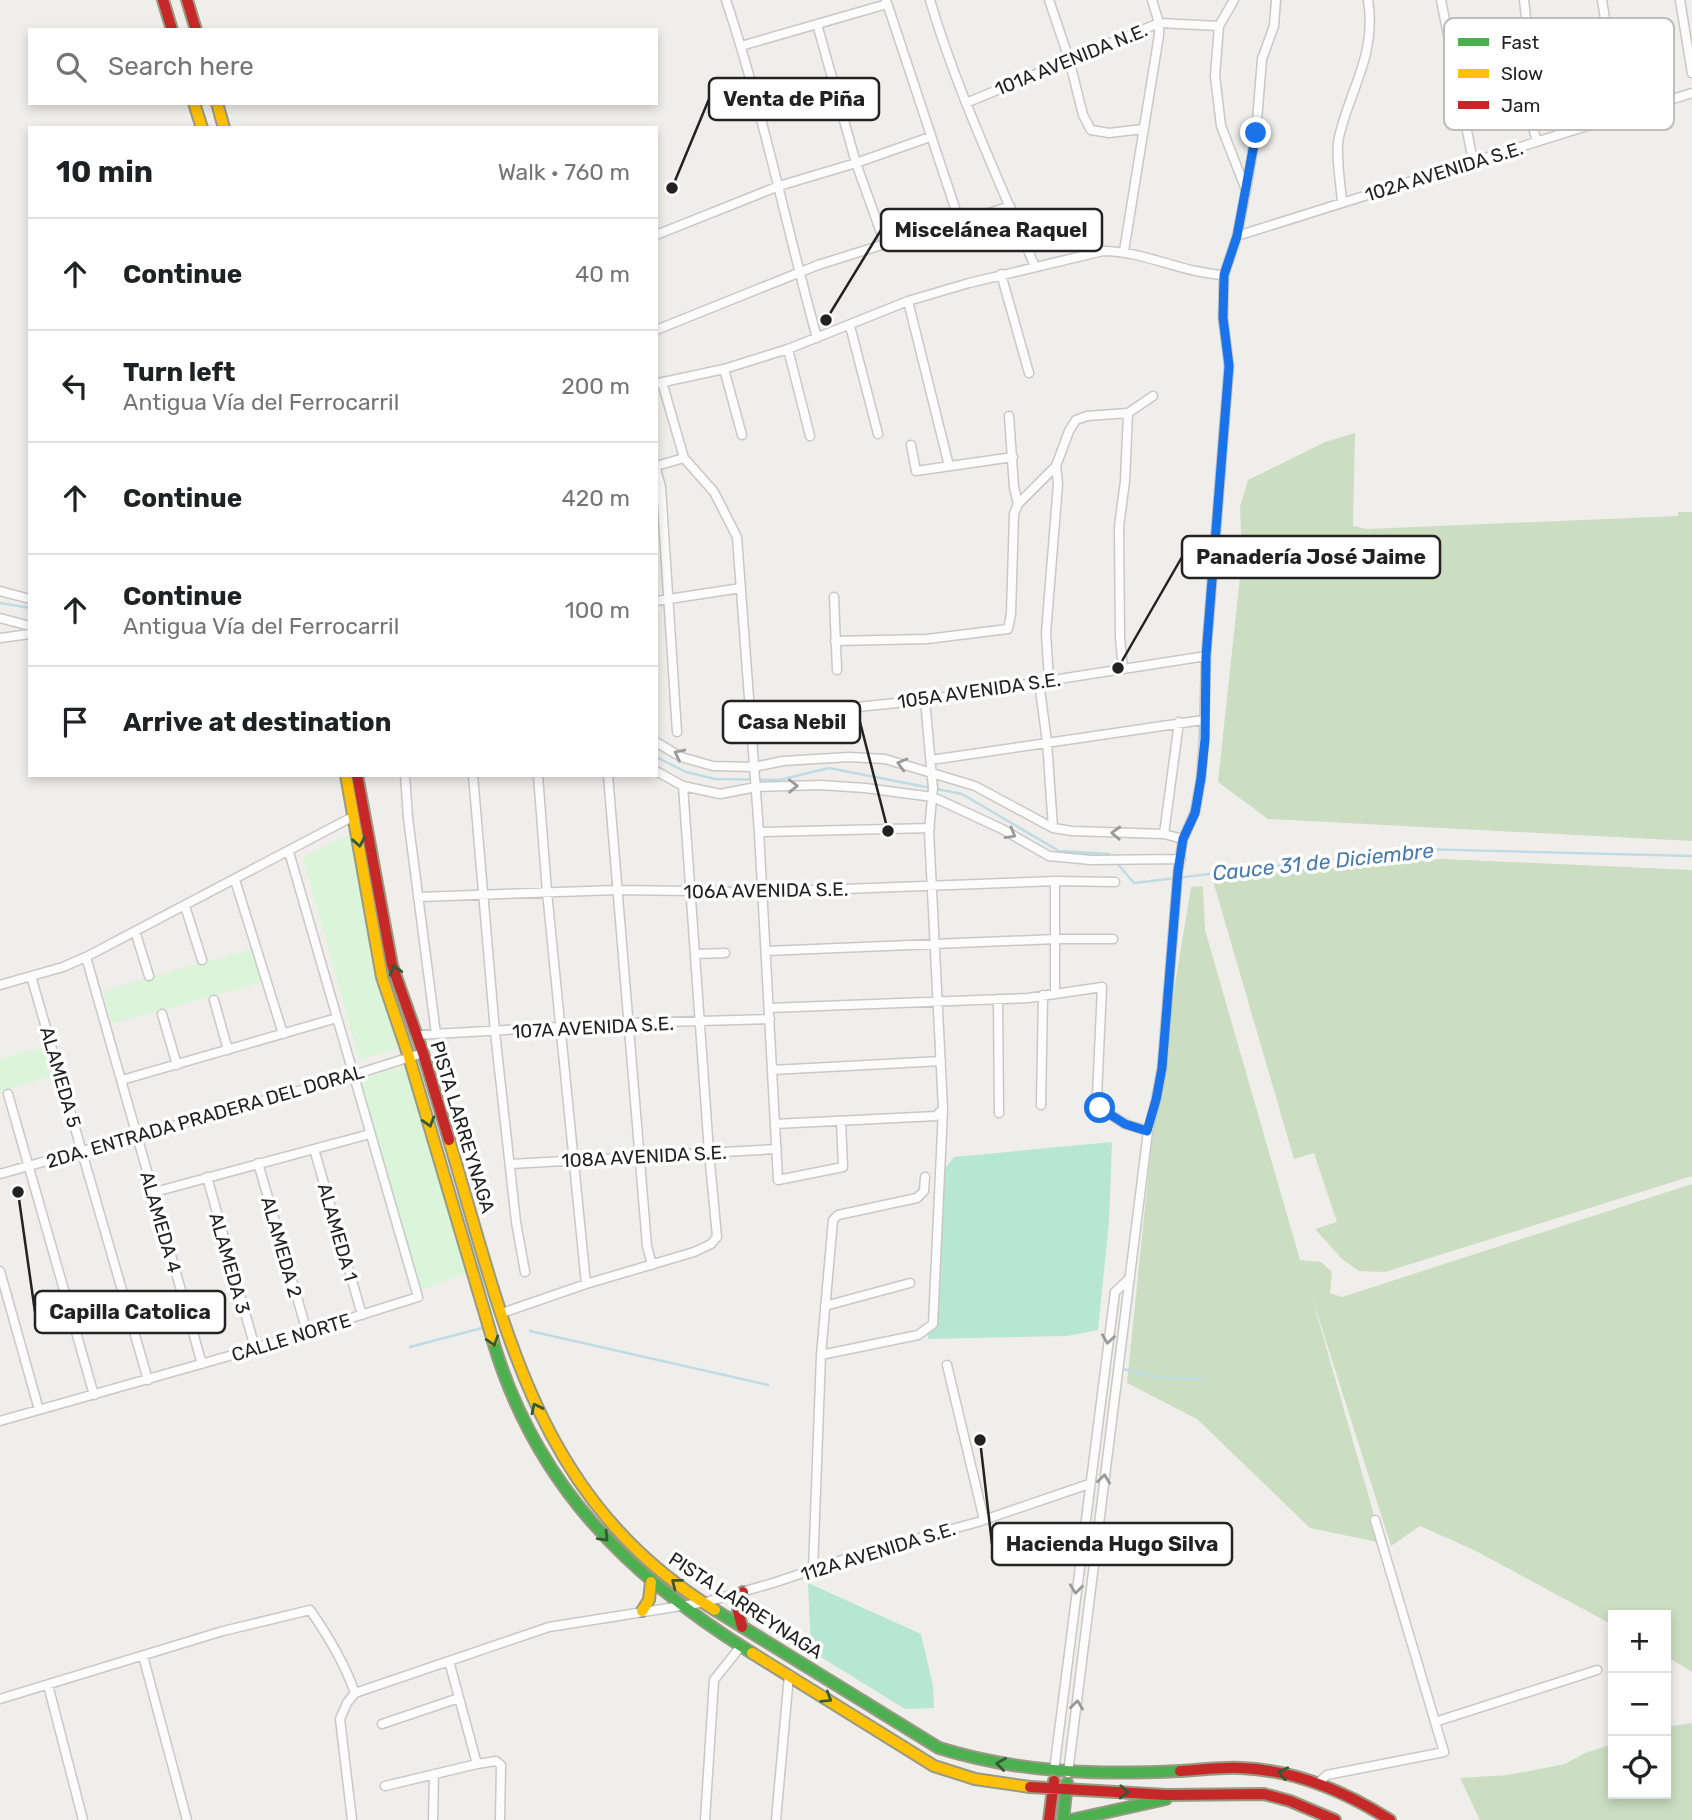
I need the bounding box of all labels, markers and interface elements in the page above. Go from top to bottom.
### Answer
street label: 101A AVENIDA N.E. [991,18,1151,101]
legend [1444,18,1674,130]
search box [28,28,658,105]
text: Fast [1501,31,1540,54]
icon: search [52,48,90,86]
text: Search here [108,51,254,82]
text: Slow [1501,62,1543,85]
callout: Venta de Piña [709,78,879,120]
text: Venta de Piña [723,86,865,111]
text: Jam [1501,94,1540,117]
route end [1240,117,1271,148]
street label: 102A AVENIDA S.E. [1362,136,1526,207]
text: 10 min [56,154,153,190]
text: Walk · 760 m [498,158,630,186]
callout: Miscelánea Raquel [881,209,1102,251]
text: Miscelánea Raquel [894,217,1088,242]
icon: ahead [56,255,94,293]
text: Continue [123,259,242,290]
text: 40 m [575,260,630,288]
text: Turn left [123,357,235,388]
icon: left [56,367,94,405]
text: 200 m [561,372,630,400]
text: Antigua Vía del Ferrocarril [123,388,399,416]
icon: ahead [56,479,94,517]
text: Continue [123,483,242,514]
text: 420 m [562,484,630,512]
callout: Panadería José Jaime [1182,536,1440,578]
text: Panadería José Jaime [1196,544,1426,569]
text: Continue [123,581,242,612]
icon: ahead [56,591,94,629]
text: 100 m [565,596,630,624]
text: Antigua Vía del Ferrocarril [123,612,399,640]
street label: 105A AVENIDA S.E. [896,668,1062,713]
callout: Casa Nebil [723,701,860,743]
icon: arrive [56,703,94,741]
text: Arrive at destination [123,707,391,738]
text: Casa Nebil [738,709,846,734]
one-way arrow [673,749,686,763]
one-way arrow [896,758,908,772]
one-way arrow [788,778,799,794]
one-way arrow [1110,825,1121,840]
one-way arrow [1004,826,1016,839]
one-way arrow [351,836,366,848]
water label: Cauce 31 de Diciembre [1211,837,1435,886]
street label: 106A AVENIDA S.E. [683,878,849,903]
one-way arrow [388,965,403,977]
street label: 107A AVENIDA S.E. [512,1012,675,1043]
street label: ALAMEDA 5 [35,1024,86,1130]
street label: PISTA LARREYNAGA [425,1038,500,1216]
street label: 2DA. ENTRADA PRADERA DEL DORAL [44,1060,367,1173]
route start [1084,1092,1115,1123]
one-way arrow [420,1116,435,1128]
street label: 108A AVENIDA S.E. [561,1141,727,1172]
street label: ALAMEDA 4 [135,1169,186,1276]
street label: ALAMEDA 1 [313,1181,362,1284]
street label: ALAMEDA 2 [256,1194,307,1300]
street label: ALAMEDA 3 [204,1210,255,1316]
callout: Capilla Catolica [35,1291,225,1333]
text: Capilla Catolica [49,1299,211,1324]
street label: CALLE NORTE [229,1308,354,1367]
one-way arrow [1101,1333,1116,1345]
one-way arrow [484,1334,499,1346]
one-way arrow [530,1403,544,1415]
one-way arrow [1096,1473,1111,1485]
street label: 112A AVENIDA S.E. [798,1517,958,1586]
callout: Hacienda Hugo Silva [992,1523,1232,1565]
one-way arrow [596,1529,608,1542]
text: Hacienda Hugo Silva [1006,1531,1218,1556]
street label: PISTA LARREYNAGA [665,1547,827,1664]
one-way arrow [671,1579,684,1591]
one-way arrow [1069,1583,1084,1595]
map controls [1608,1610,1671,1799]
button: + [1608,1610,1671,1673]
button: − [1608,1673,1671,1736]
one-way arrow [819,1690,832,1703]
one-way arrow [1069,1699,1084,1711]
button: locate [1608,1736,1671,1799]
one-way arrow [995,1757,1006,1772]
one-way arrow [1277,1767,1289,1782]
one-way arrow [1119,1784,1130,1799]

